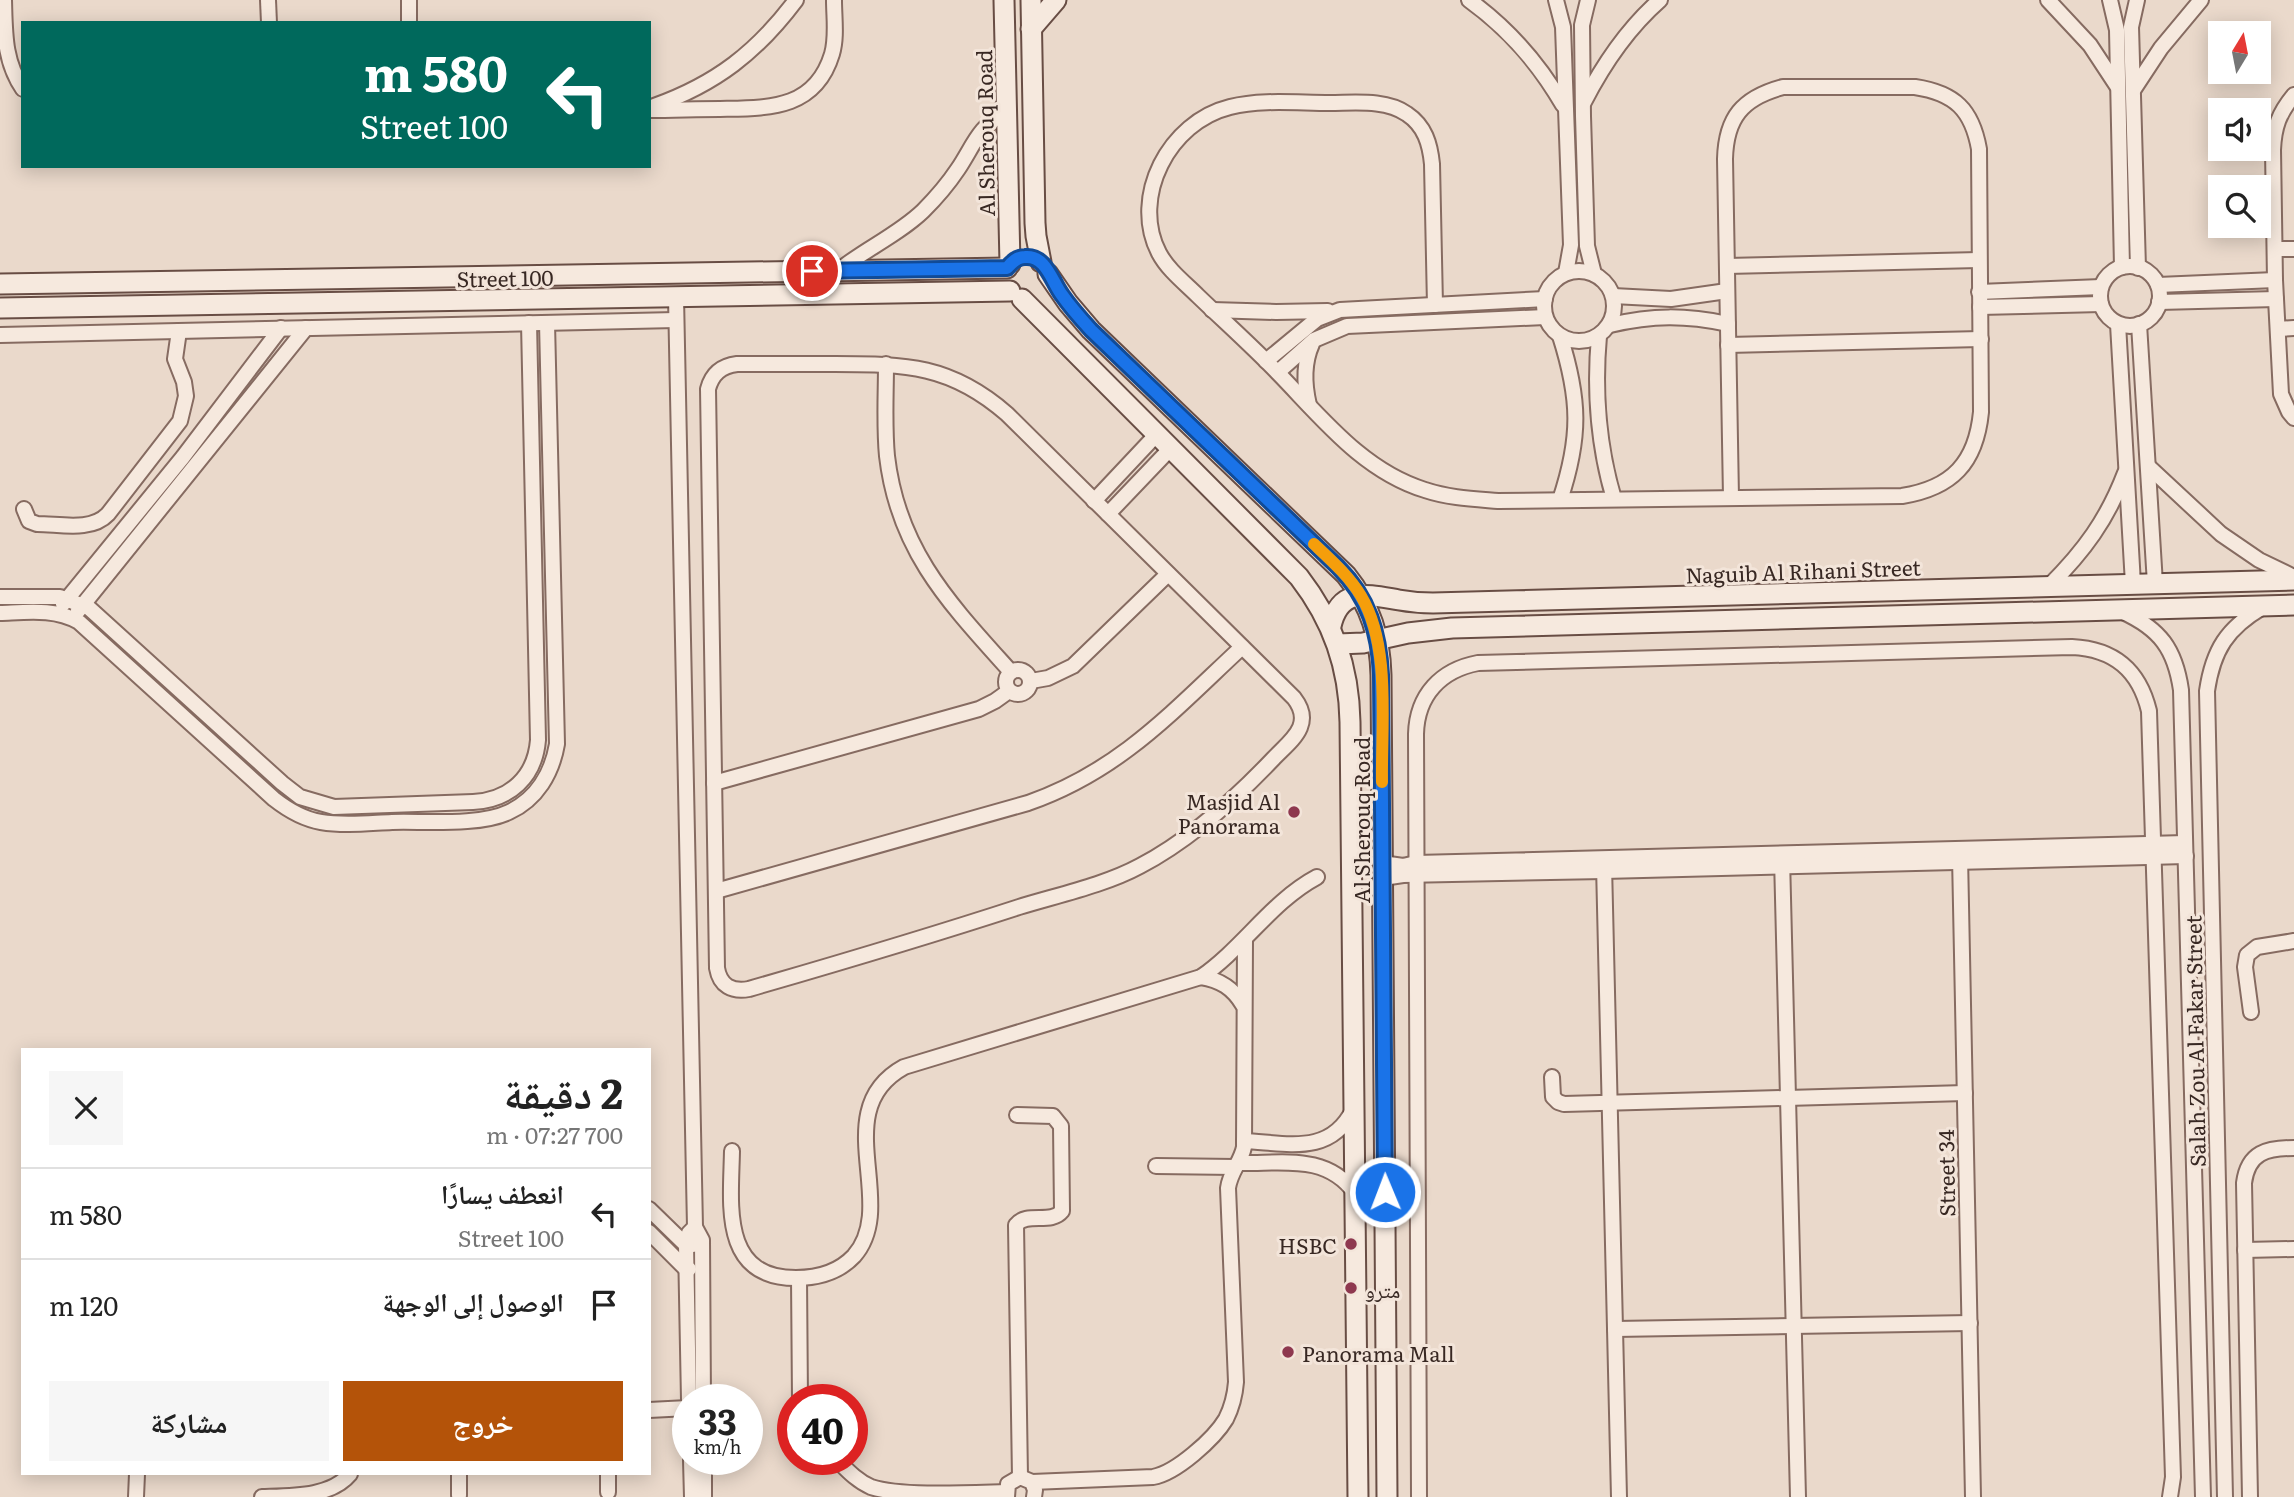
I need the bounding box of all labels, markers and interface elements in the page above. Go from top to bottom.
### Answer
north arrow [2208,21,2272,84]
map controls [2208,21,2271,238]
text: 580 m [364,34,508,107]
icon: left [532,49,623,140]
street label: Al Sherouq Road [967,49,1001,217]
button: sound [2208,98,2271,161]
text: Street 100 [360,101,508,149]
button: search [2208,175,2271,238]
pin [782,241,842,301]
icon: arrive [793,252,831,290]
street label: Street 100 [456,261,554,293]
street label: Naguib Al Rihani Street [1685,550,1922,590]
street label: Al Sherouq Road [1345,737,1376,903]
place label: Masjid Al Panorama [1178,785,1281,840]
marker: Masjid Al Panorama [1286,804,1302,820]
street label: Salah Zou Al Fakar Street [2176,914,2212,1167]
text: 2 دقيقة [504,1060,623,1122]
button: close [49,1071,123,1145]
text: 700 m · 07:27 [486,1117,623,1151]
street label: Street 34 [1929,1129,1961,1217]
position arrow [1348,1155,1422,1229]
text: انعطف يسارًا [441,1173,564,1212]
text: 580 m [49,1194,122,1233]
icon: left [585,1195,623,1233]
text: Street 100 [458,1220,564,1254]
place label: HSBC [1278,1229,1337,1260]
marker: HSBC [1343,1236,1359,1252]
place label: مترو [1365,1273,1400,1304]
marker: مترو [1343,1280,1359,1296]
text: الوصول إلى الوجهة [383,1281,564,1320]
text: 120 m [49,1285,118,1324]
icon: arrive [585,1286,623,1324]
place label: Panorama Mall [1302,1337,1455,1368]
marker: Panorama Mall [1280,1344,1296,1360]
button: مشاركة [49,1381,329,1461]
button: خروج [343,1381,623,1461]
speed limit sign: 40 [777,1384,868,1475]
text: 33 [698,1394,737,1446]
text: km/h [694,1433,741,1460]

